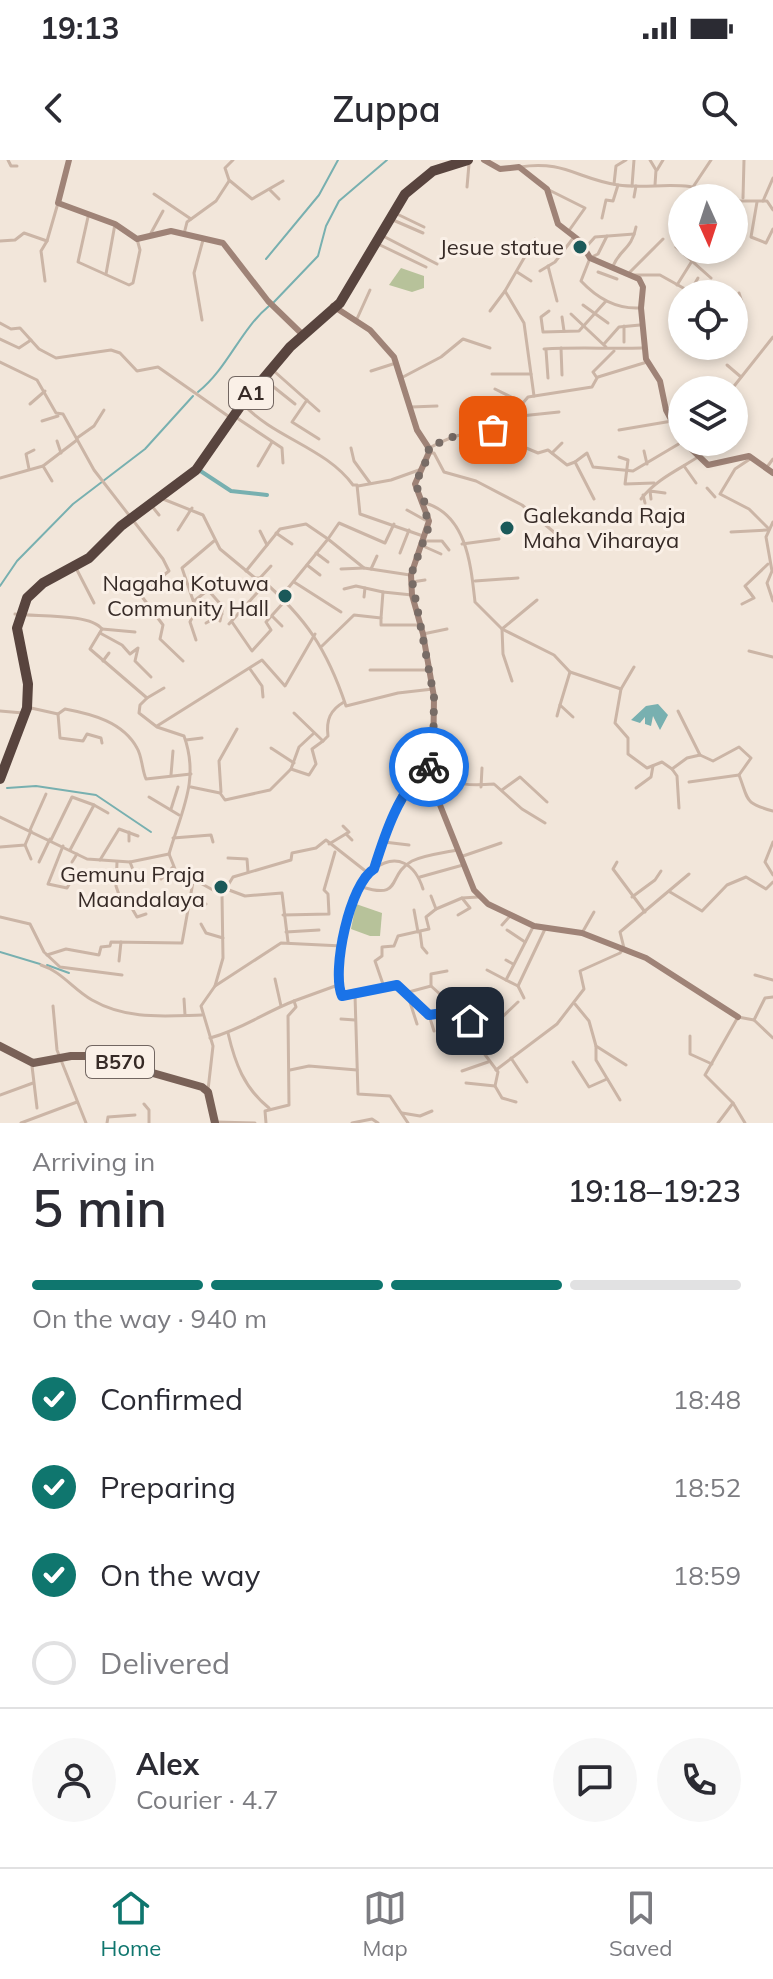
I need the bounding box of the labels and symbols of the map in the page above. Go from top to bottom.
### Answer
north arrow [668,184,748,264]
place label: Jesue statue [439,233,564,261]
marker: Jesue statue [571,238,589,256]
road number: A1 [229,377,273,409]
pin [459,396,527,464]
place label: Galekanda Raja Maha Viharaya [523,501,686,554]
marker: Galekanda Raja Maha Viharaya [498,519,516,537]
place label: Nagaha Kotuwa Community Hall [102,569,269,622]
marker: Nagaha Kotuwa Community Hall [276,587,294,605]
courier [389,727,469,807]
place label: Gemunu Praja Maandalaya [60,860,205,913]
marker: Gemunu Praja Maandalaya [212,878,230,896]
pin [436,987,504,1055]
road number: B570 [86,1046,154,1078]

